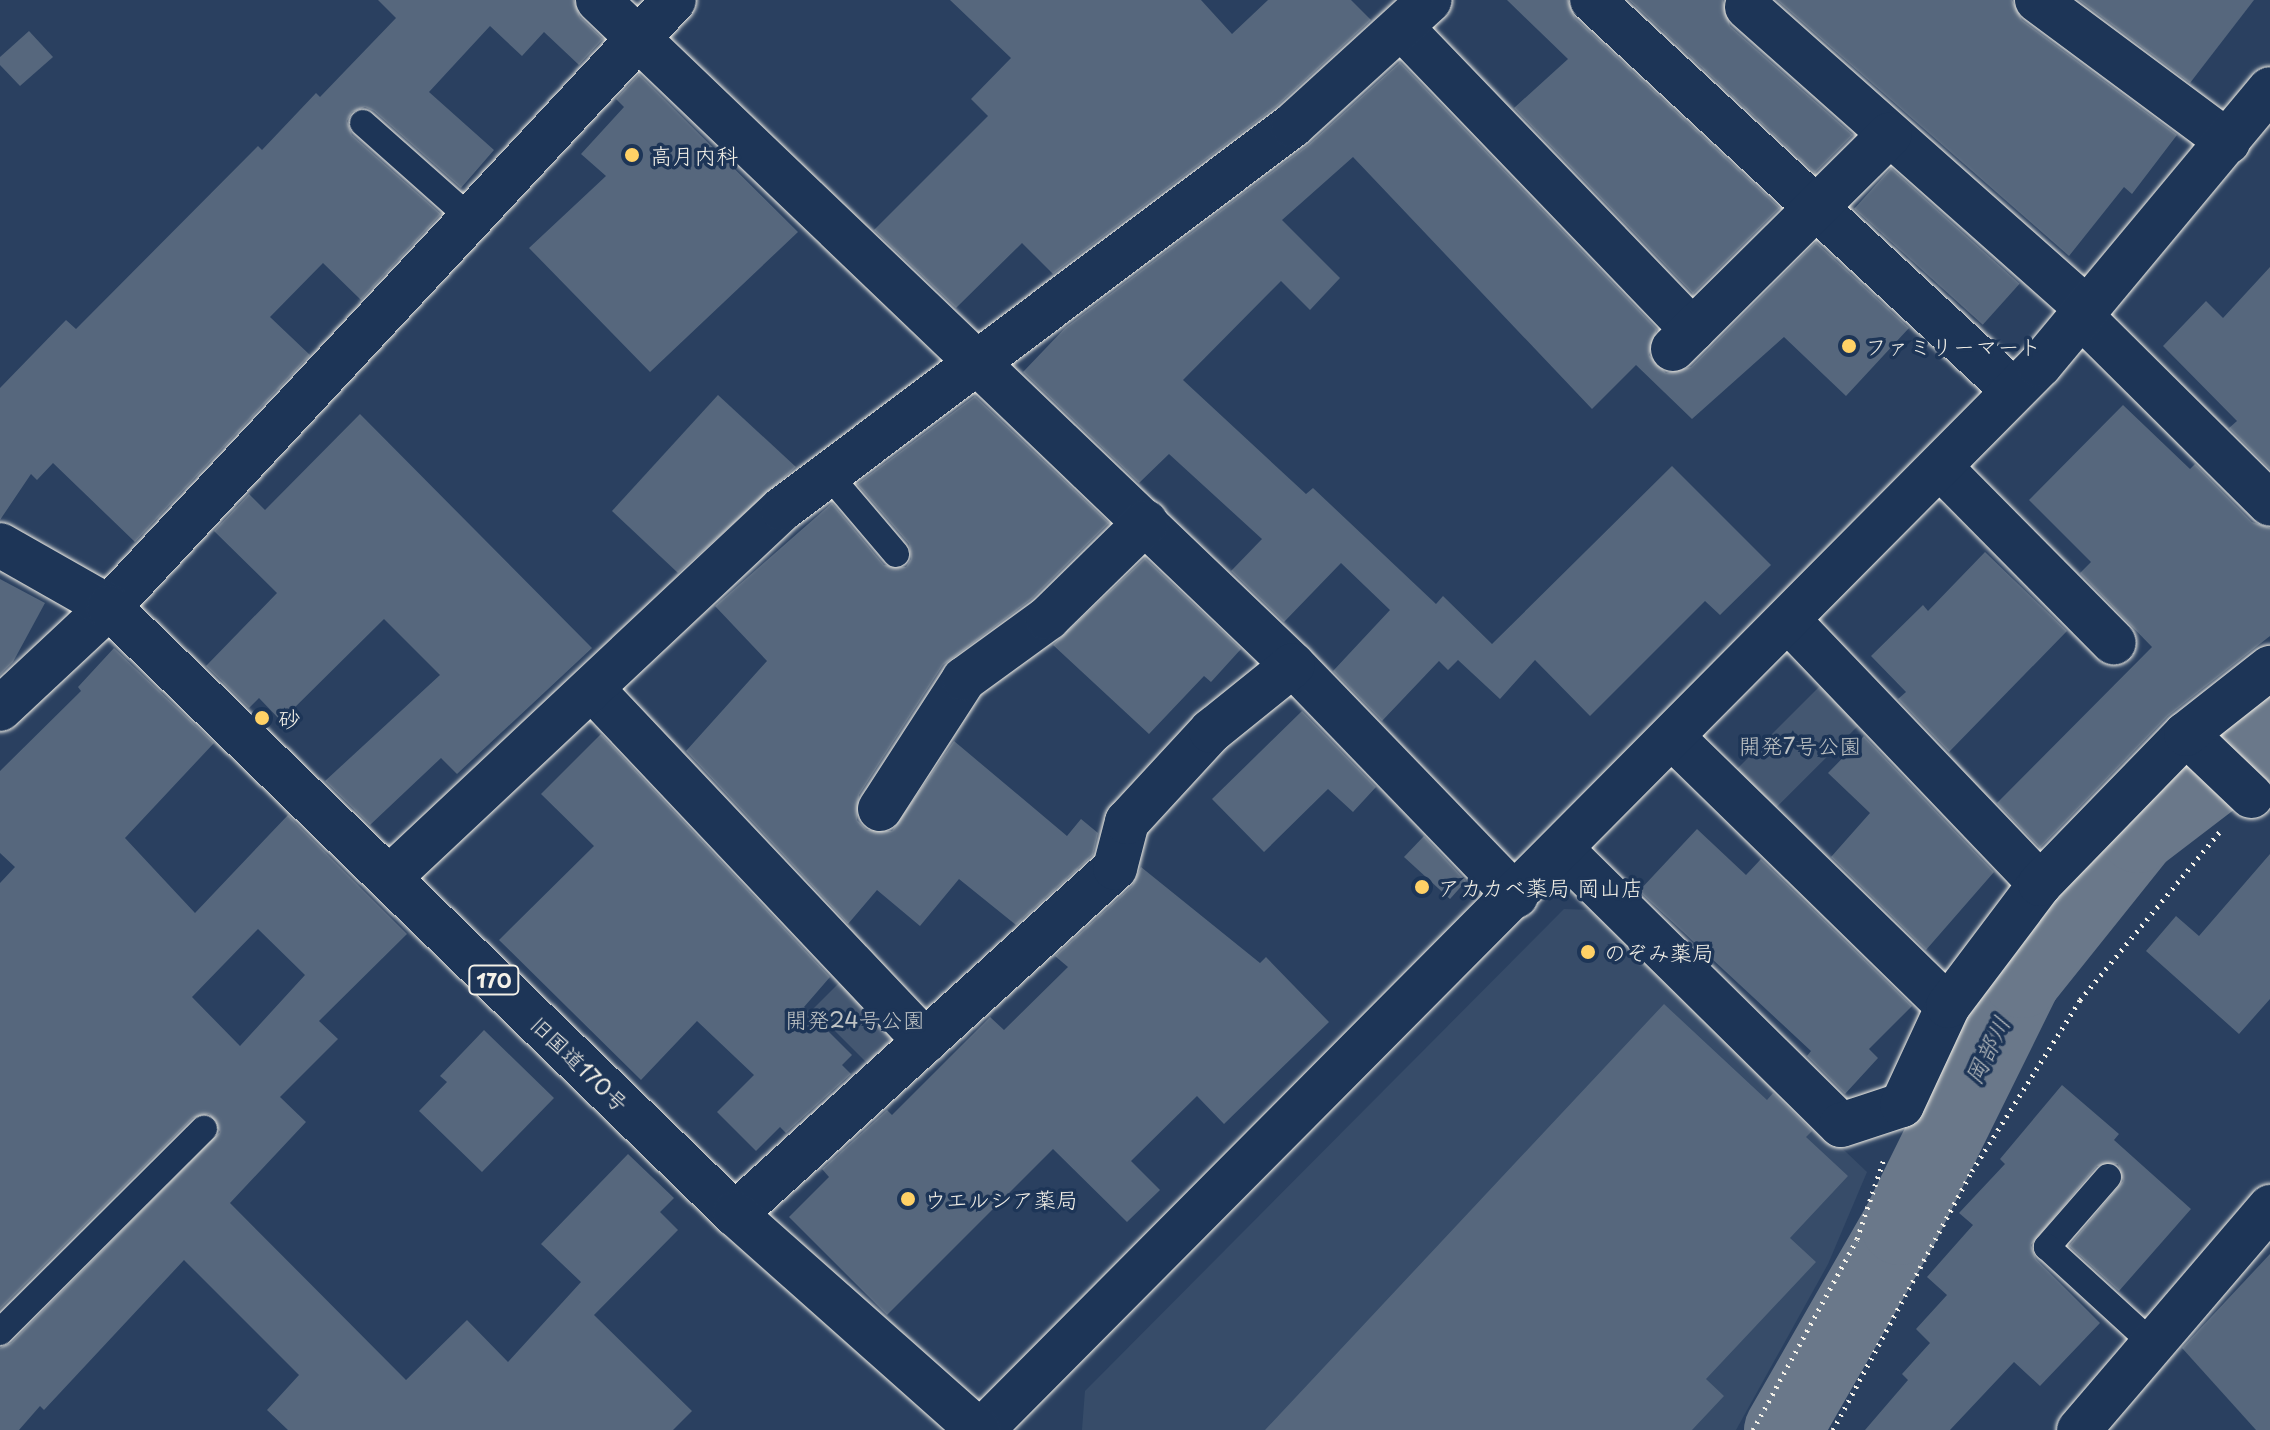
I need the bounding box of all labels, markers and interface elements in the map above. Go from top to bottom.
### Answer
place label: 高月内科 [650,142,738,168]
marker: 高月内科 [621,144,643,166]
place label: ファミリーマート [1865,333,2041,359]
marker: ファミリーマート [1840,337,1858,355]
place label: 砂 [278,705,300,731]
marker: 砂 [253,709,271,727]
park label: 開発7号公園 [1739,732,1861,758]
place label: アカカベ薬局 岡山店 [1438,874,1643,900]
marker: アカカベ薬局 岡山店 [1413,878,1431,896]
place label: のぞみ薬局 [1604,939,1714,965]
marker: のぞみ薬局 [1579,943,1597,961]
road number: 170 [468,964,520,996]
park label: 開発24号公園 [785,1006,925,1032]
street label: 旧国道170号 [526,1010,634,1116]
water label: 岡部川 [1958,1011,2016,1089]
place label: ウエルシア薬局 [924,1186,1078,1212]
marker: ウエルシア薬局 [899,1190,917,1208]

